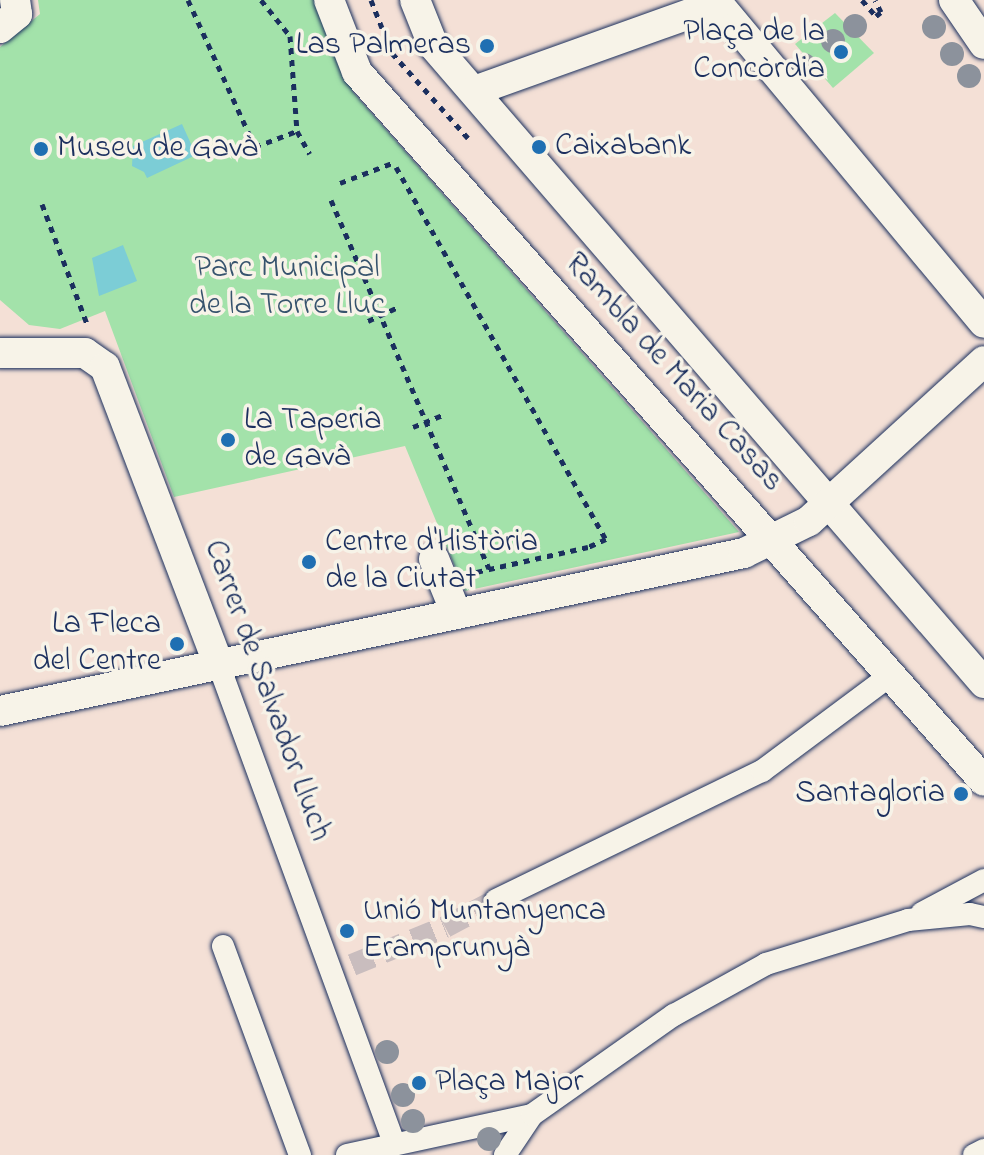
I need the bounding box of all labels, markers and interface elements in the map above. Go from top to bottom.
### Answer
place label: Plaça de la Concòrdia [683,15,825,90]
place label: Las Palmeras [296,27,471,65]
marker: Las Palmeras [478,37,496,55]
marker: Plaça de la Concòrdia [832,43,850,61]
place label: Caixabank [555,128,691,166]
place label: Museu de Gavà [57,130,258,168]
marker: Caixabank [530,138,548,156]
marker: Museu de Gavà [32,140,50,158]
street label: Rambla de Maria Casas [555,245,791,501]
park label: Parc Municipal de la Torre Lluc [189,251,385,326]
place label: La Taperia de Gavà [244,403,381,478]
marker: La Taperia de Gavà [219,431,237,449]
place label: Centre d'Història de la Ciutat [325,525,538,600]
street label: Carrer de Salvador Lluch [194,535,338,847]
marker: Centre d'Història de la Ciutat [300,553,318,571]
place label: La Fleca del Centre [33,607,161,682]
marker: La Fleca del Centre [168,635,186,653]
place label: Santagloria [795,775,945,813]
marker: Santagloria [952,785,970,803]
place label: Unió Muntanyenca Eramprunyà [363,894,606,969]
marker: Unió Muntanyenca Eramprunyà [338,922,356,940]
place label: Plaça Major [435,1064,583,1102]
marker: Plaça Major [410,1074,428,1092]

